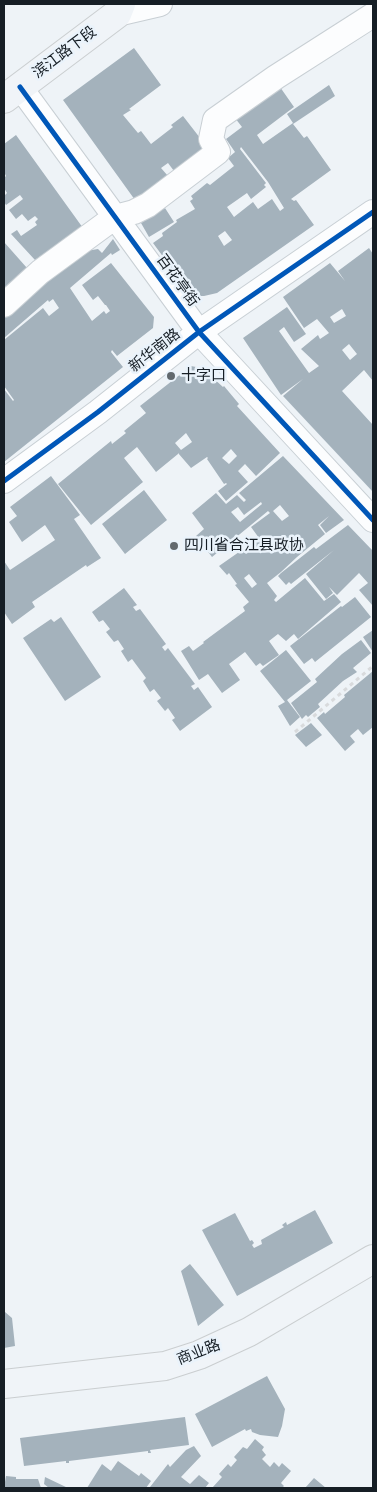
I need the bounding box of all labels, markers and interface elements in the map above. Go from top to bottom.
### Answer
street label: 滨江路下段 [30,23,100,83]
street label: 百花亭街 [152,251,202,311]
street label: 新华南路 [126,325,184,377]
place label: 十字口 [181,367,226,385]
marker: 十字口 [165,370,177,382]
place label: 四川省合江县政协 [184,537,304,555]
marker: 四川省合江县政协 [168,540,180,552]
street label: 商业路 [175,1337,223,1369]

